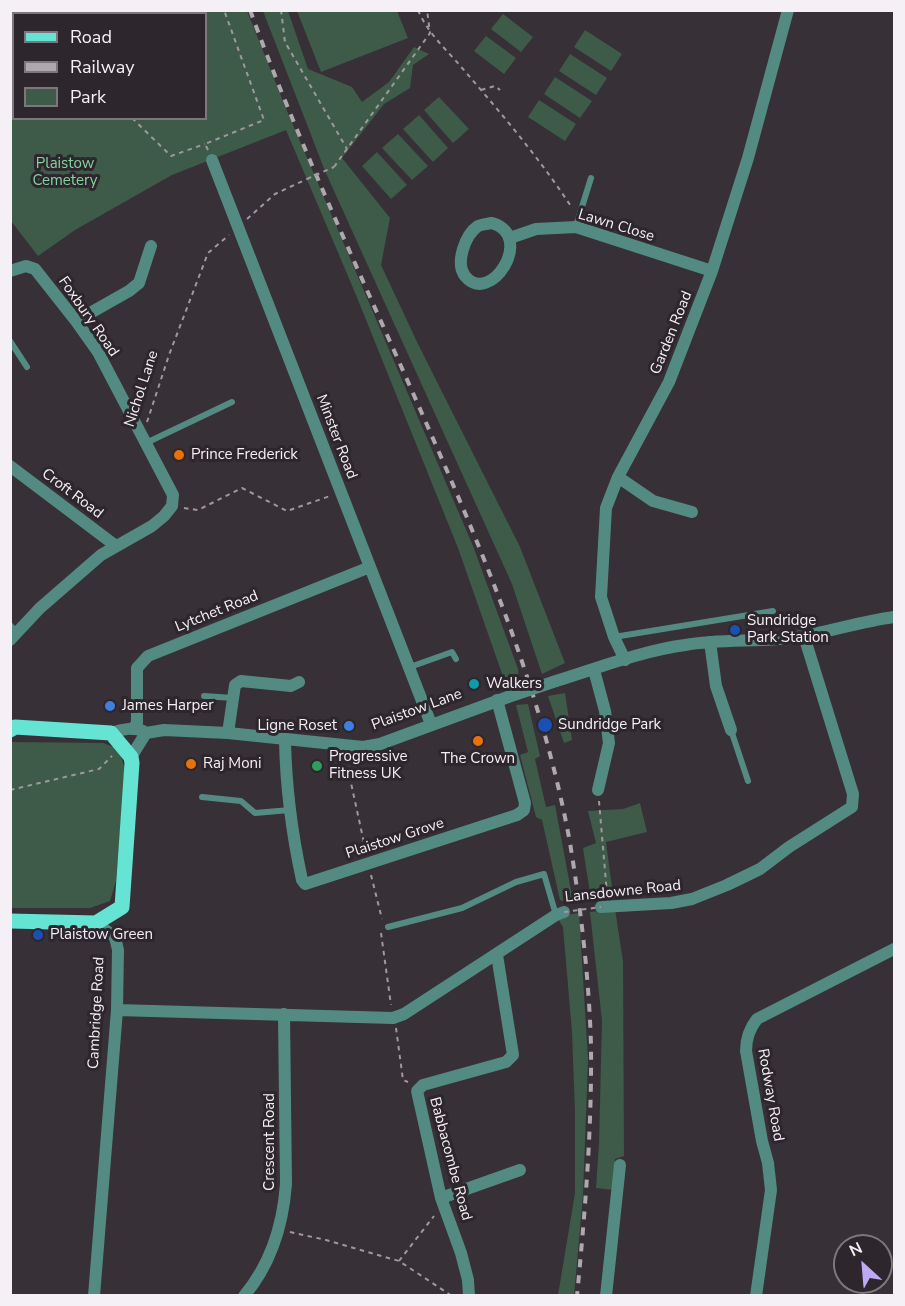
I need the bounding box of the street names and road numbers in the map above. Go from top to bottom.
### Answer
street label: Lawn Close [576,206,656,246]
street label: Foxbury Road [54,274,122,360]
street label: Garden Road [647,289,697,377]
street label: Nichol Lane [121,349,163,429]
street label: Minster Road [312,392,360,482]
street label: Croft Road [38,465,106,523]
street label: Lytchet Road [173,587,261,637]
street label: Plaistow Lane [369,685,465,735]
street label: Plaistow Grove [344,815,446,863]
street label: Lansdowne Road [564,877,682,907]
street label: Cambridge Road [85,956,109,1070]
street label: Rodway Road [753,1047,787,1143]
street label: Crescent Road [261,1093,279,1191]
street label: Babbacombe Road [425,1095,475,1223]

